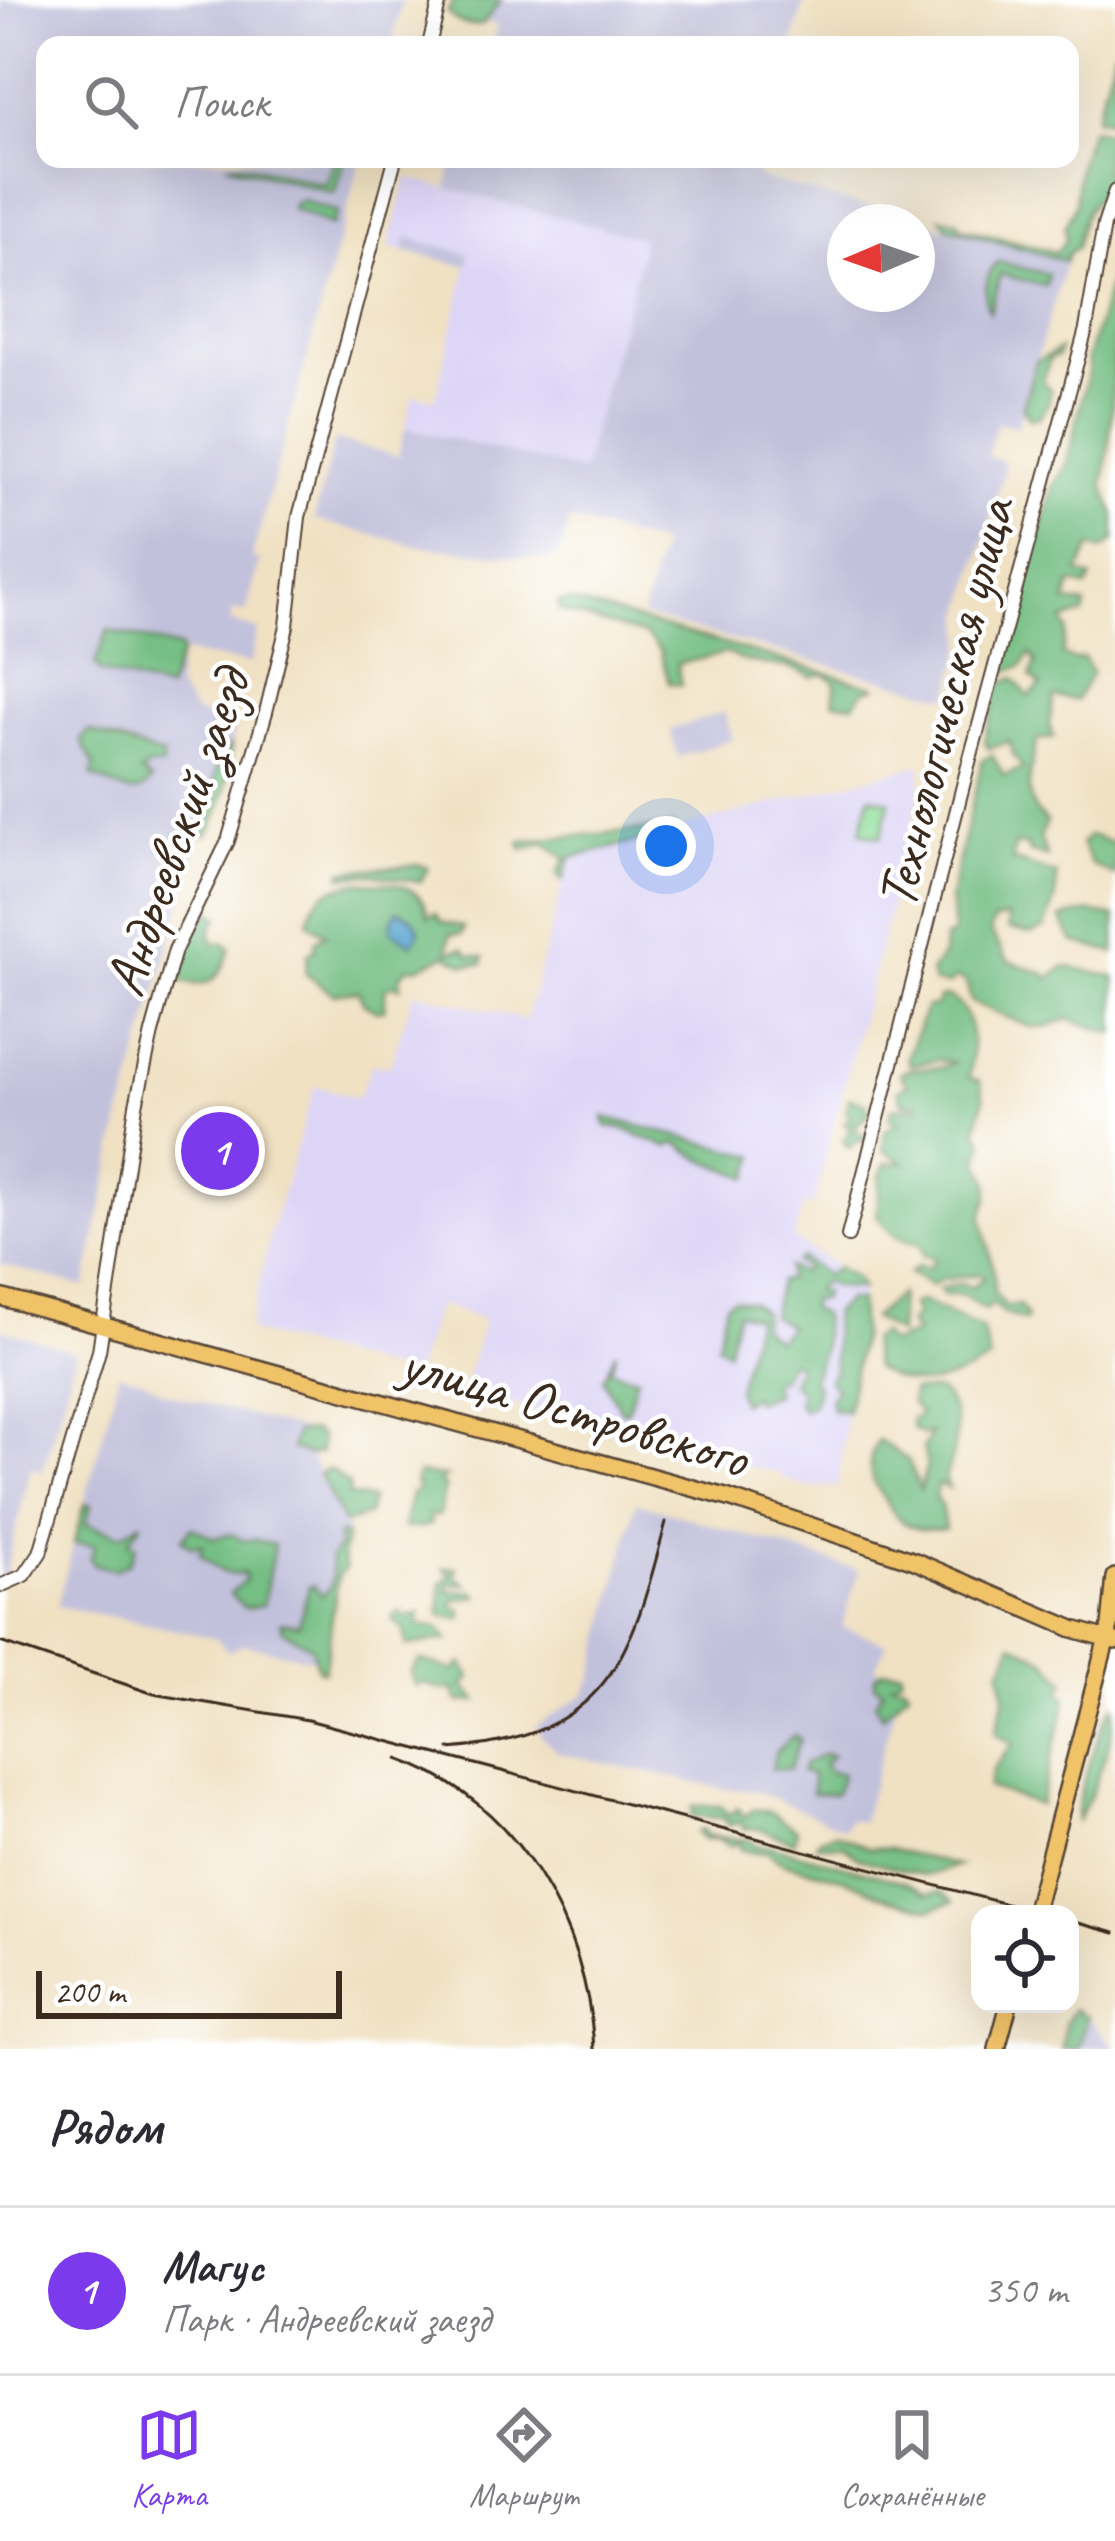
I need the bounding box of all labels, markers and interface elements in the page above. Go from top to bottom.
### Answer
search box [36,36,1079,168]
icon: search [78,69,144,135]
text: Поиск [174,74,269,131]
north arrow [827,204,935,312]
street label: Технологическая улица [859,487,1032,915]
street label: Андреевский заезд [88,655,268,1005]
your location [636,816,696,876]
pin: 1 [181,1106,259,1196]
street label: улица Островского [390,1325,759,1495]
map controls [971,1905,1079,2013]
button: locate [971,1905,1079,2013]
scale bar [36,1965,342,2018]
text: 200 m [54,1971,125,2013]
text: Рядом [48,2095,162,2159]
text: Магус [162,2238,264,2295]
text: 1 [78,2266,96,2315]
text: 350 m [983,2266,1067,2315]
text: Парк · Андреевский заезд [162,2295,490,2344]
tab: Карта [131,2402,207,2516]
tab: Маршрут [469,2402,578,2516]
tab: Сохранённые [840,2402,984,2516]

